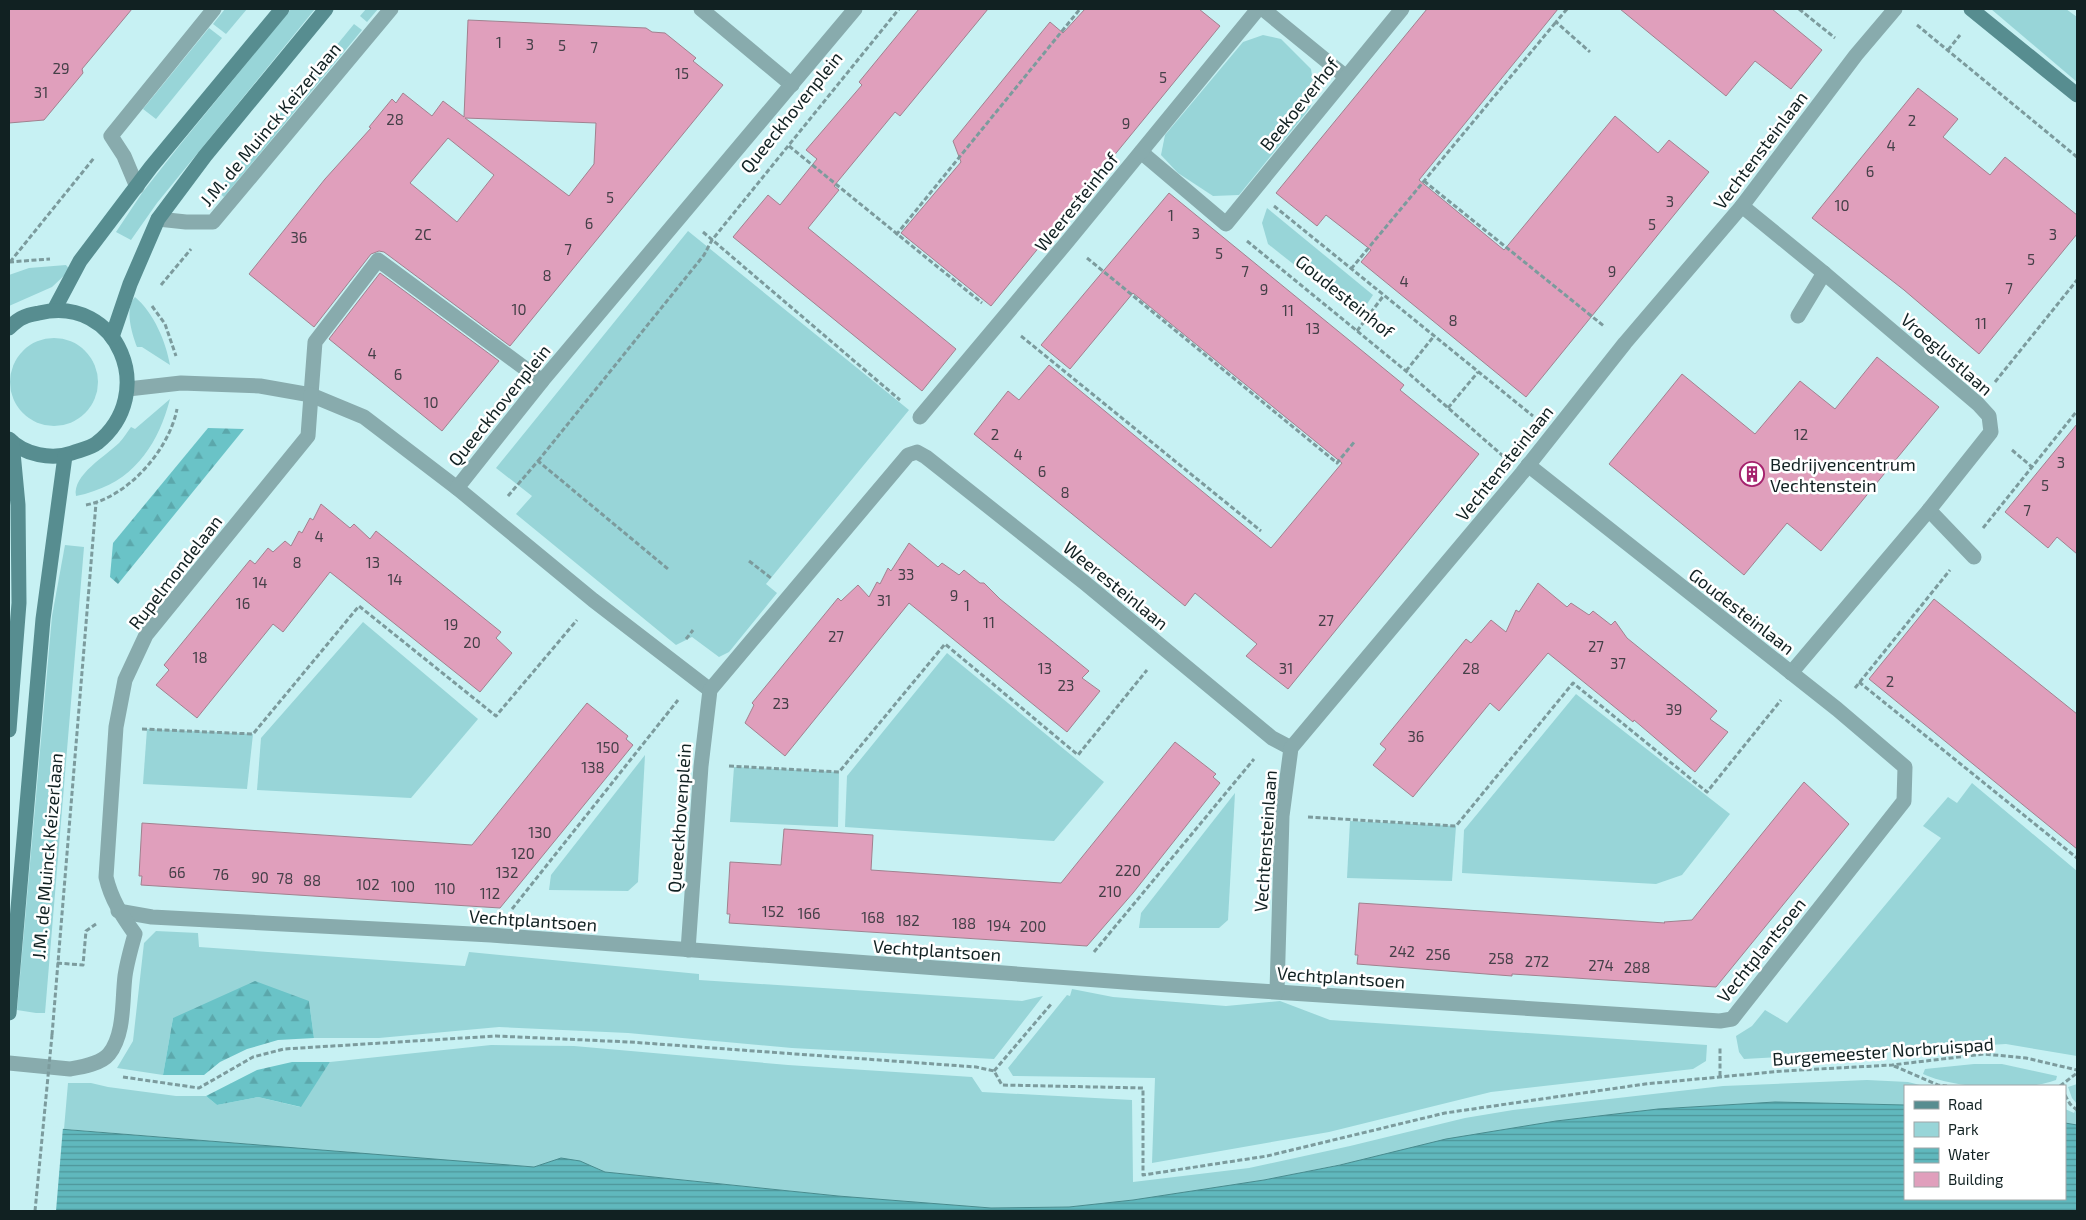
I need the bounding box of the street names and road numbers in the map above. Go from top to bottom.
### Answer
street label: J.M. de Muinck Keizerlaan [195,38,345,210]
street label: Queeckhovenplein [735,47,847,177]
street label: Beekoeverhof [1255,52,1344,155]
street label: Vechtensteinlaan [1708,87,1812,213]
street label: Weeresteinhof [1029,147,1123,256]
street label: Goudesteinhof [1291,250,1399,343]
street label: Vroeglustlaan [1897,308,1997,400]
street label: Queeckhovenplein [443,340,555,470]
street label: Vechtensteinlaan [1451,401,1557,525]
street label: Rupelmondelaan [124,511,226,633]
street label: Weeresteinlaan [1059,536,1173,634]
street label: Goudesteinlaan [1685,563,1799,659]
street label: Queeckhovenplein [663,742,695,894]
street label: J.M. de Muinck Keizerlaan [27,752,67,960]
street label: Vechtensteinlaan [1249,769,1281,913]
street label: Vechtplantsoen [1712,893,1810,1007]
street label: Vechtplantsoen [468,905,598,935]
street label: Vechtplantsoen [872,935,1002,965]
street label: Vechtplantsoen [1276,962,1406,992]
street label: Burgemeester Norbruispad [1772,1032,1994,1070]

